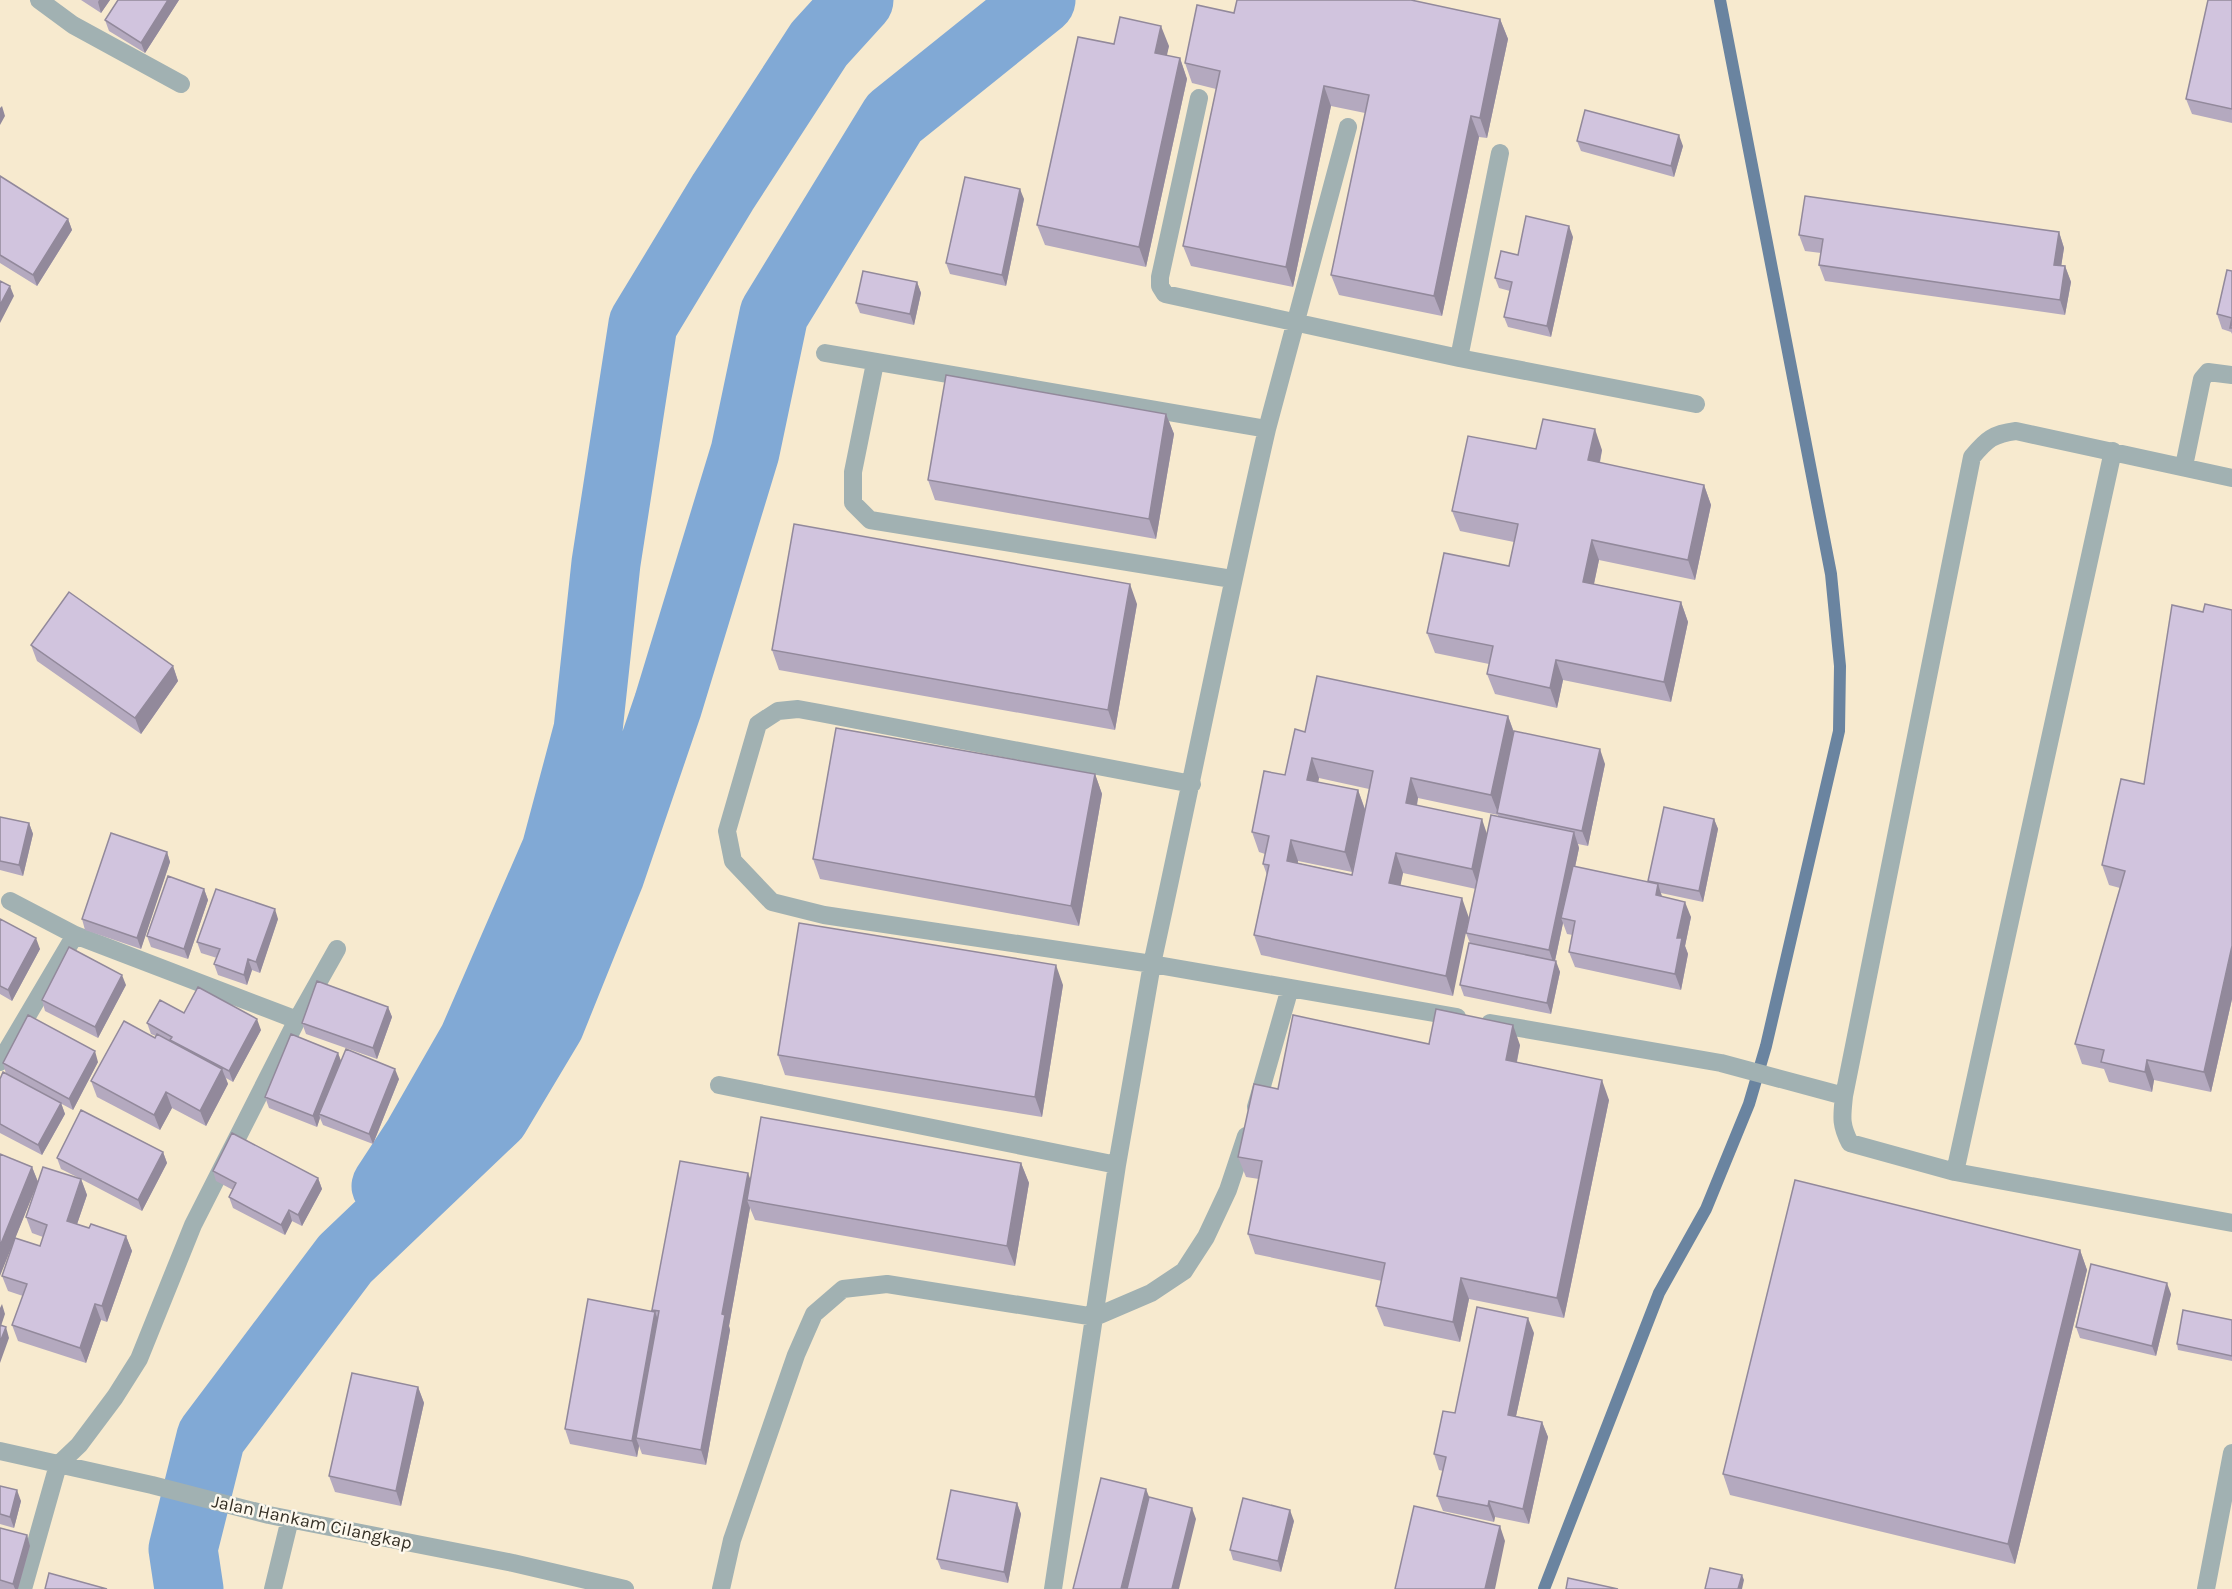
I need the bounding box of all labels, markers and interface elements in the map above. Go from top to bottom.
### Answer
street label: Jalan Hankam Cilangkap [210,1490,414,1554]

